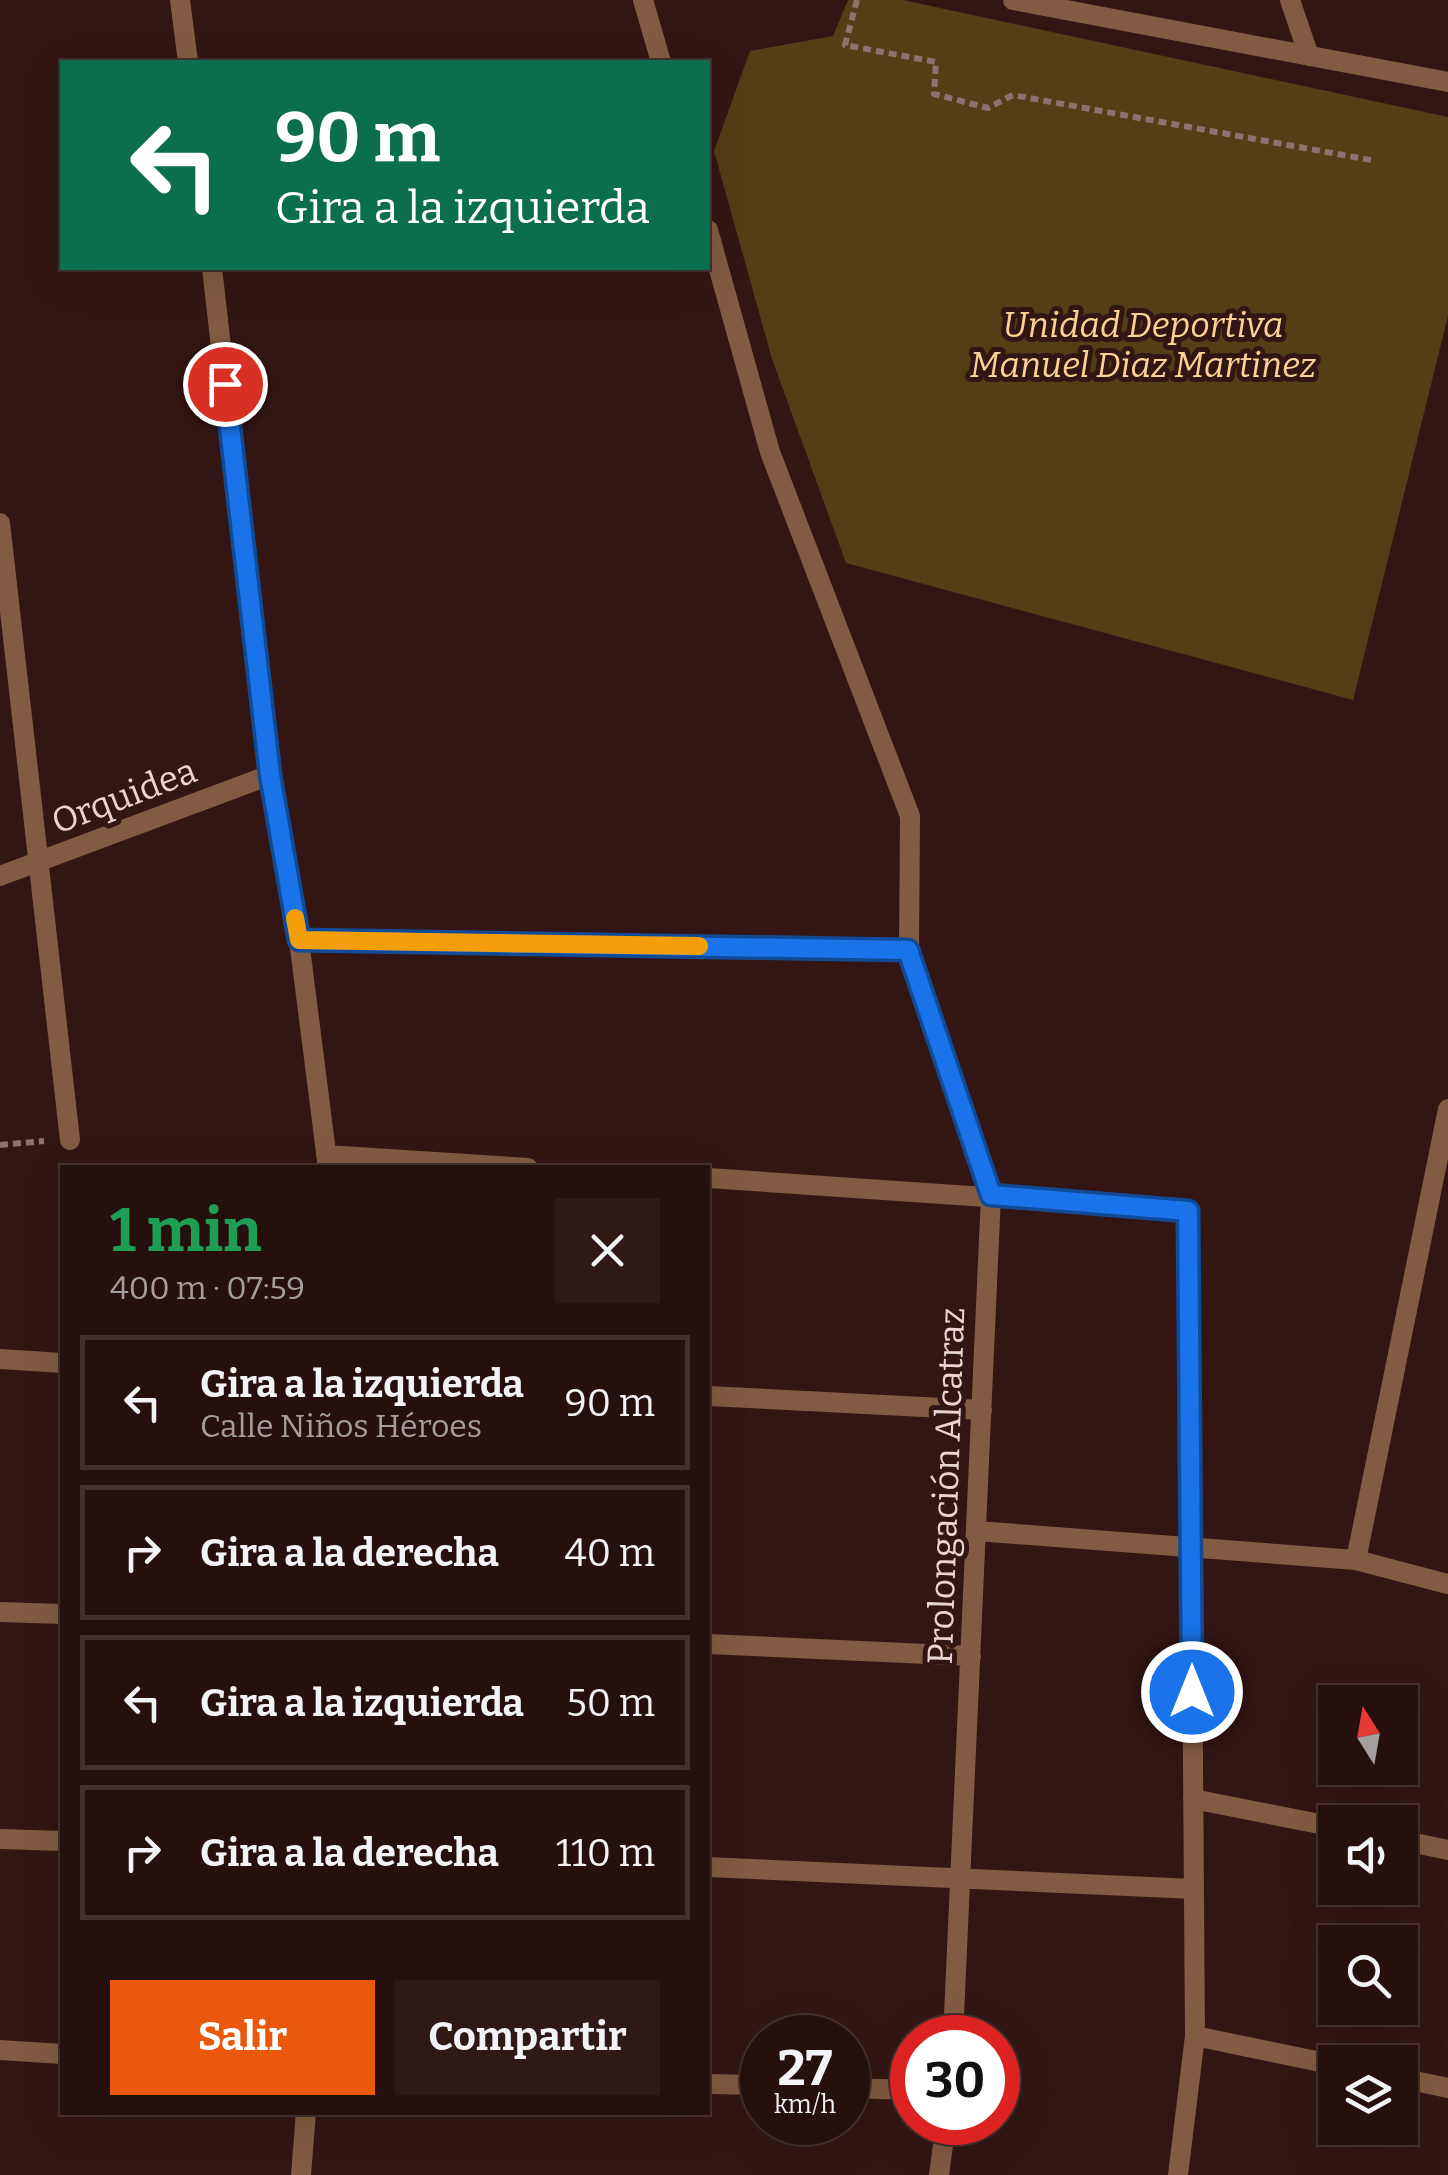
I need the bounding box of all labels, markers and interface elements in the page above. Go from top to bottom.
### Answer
text: 90 m [275,96,440,180]
icon: left [110,100,240,230]
text: Gira a la izquierda [275,181,650,235]
park label: Unidad Deportiva Manuel Diaz Martinez [970,304,1317,386]
pin [183,342,268,427]
icon: arrive [198,357,253,412]
street label: Orquidea [46,749,202,843]
text: 1 min [110,1195,262,1267]
button: close [555,1198,660,1303]
text: 400 m · 07:59 [110,1269,305,1307]
street label: Prolongación Alcatraz [919,1307,973,1665]
text: Gira a la izquierda [200,1361,524,1407]
icon: left [115,1375,170,1430]
text: 90 m [565,1380,655,1426]
text: Calle Niños Héroes [200,1407,482,1445]
icon: right [115,1525,170,1580]
text: Gira a la derecha [200,1530,499,1576]
text: 40 m [565,1530,655,1576]
position arrow [1140,1640,1244,1744]
icon: left [115,1675,170,1730]
text: Gira a la izquierda [200,1680,524,1726]
text: 50 m [566,1680,655,1726]
north arrow [1318,1685,1418,1785]
map controls [1318,1685,1418,2145]
button: sound [1318,1805,1418,1905]
icon: right [115,1825,170,1880]
text: Gira a la derecha [200,1830,499,1876]
text: 110 m [556,1830,655,1876]
button: search [1318,1925,1418,2025]
button: Salir [110,1980,375,2095]
button: Compartir [395,1980,660,2095]
speed limit sign: 30 [890,2015,1020,2145]
text: 27 [778,2038,832,2098]
button: layers [1318,2045,1418,2145]
text: km/h [774,2090,836,2120]

